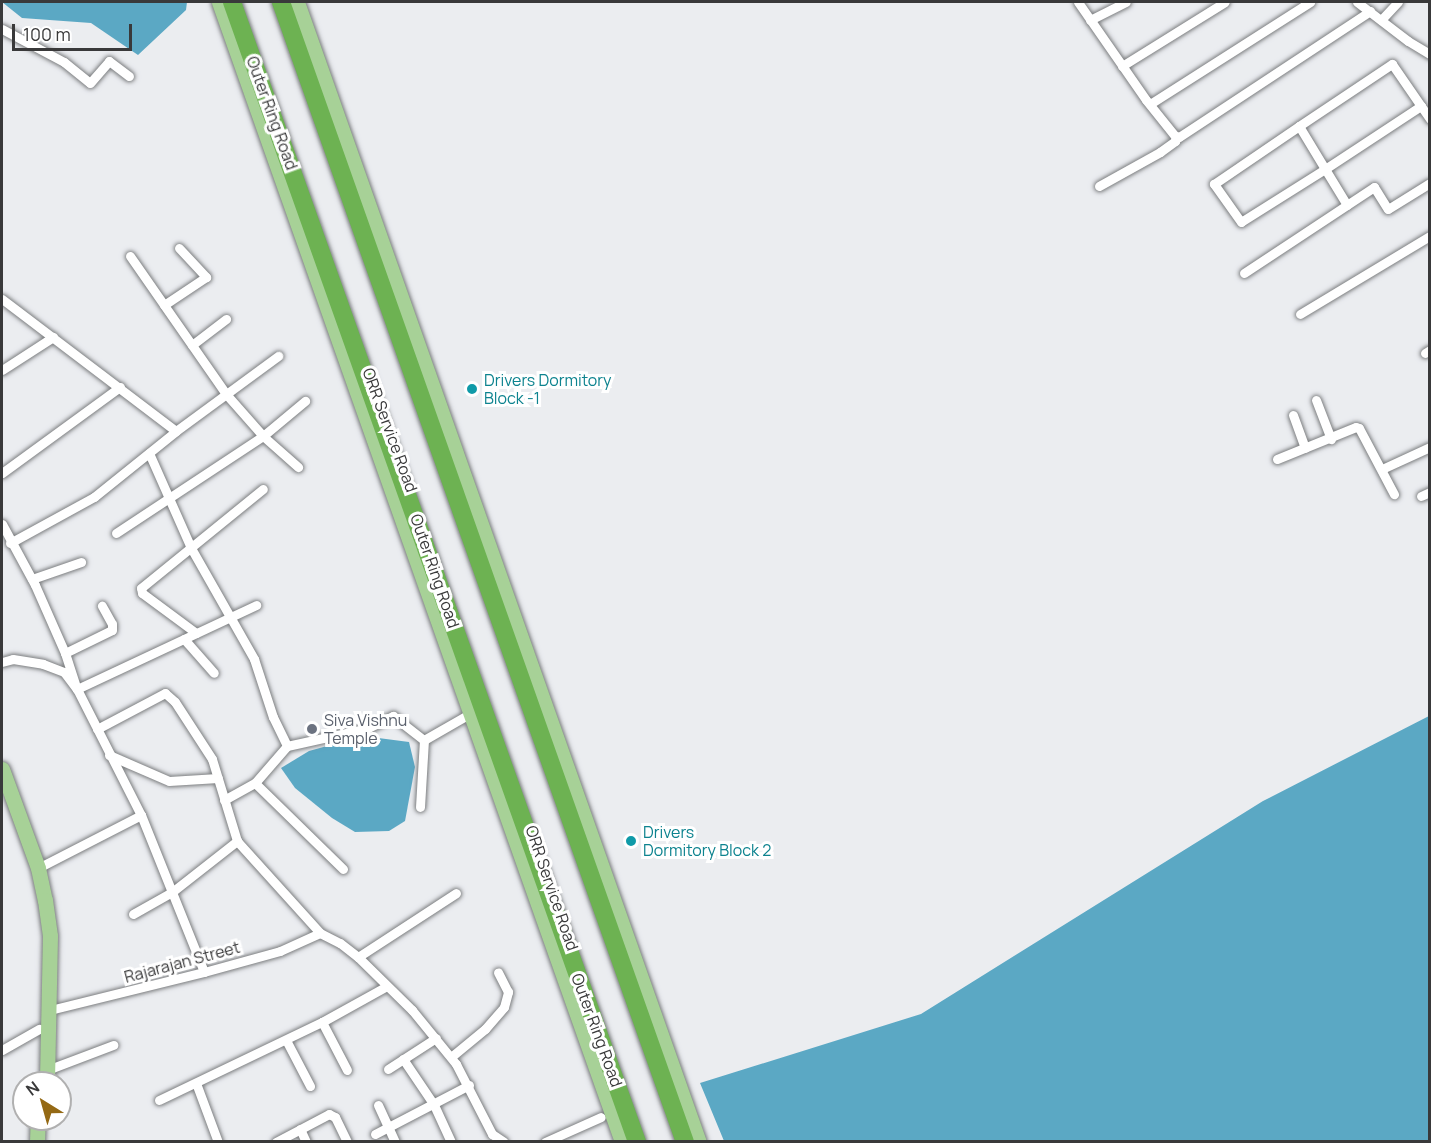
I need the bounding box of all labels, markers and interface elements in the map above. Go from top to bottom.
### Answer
scale bar [15,12,135,50]
text: 100 m [23,22,71,46]
street label: Outer Ring Road [243,54,301,172]
street label: ORR Service Road [359,365,421,495]
place label: Drivers Dormitory Block -1 [484,370,611,408]
marker: Drivers Dormitory Block -1 [465,382,479,396]
street label: Outer Ring Road [406,511,464,631]
place label: Siva Vishnu Temple [324,710,407,748]
marker: Siva Vishnu Temple [305,722,319,736]
place label: Drivers Dormitory Block 2 [643,822,771,860]
street label: ORR Service Road [522,823,582,953]
marker: Drivers Dormitory Block 2 [624,834,638,848]
street label: Rajarajan Street [122,937,242,987]
street label: Outer Ring Road [568,971,626,1089]
north arrow [12,1071,72,1131]
text: N [21,1076,44,1100]

